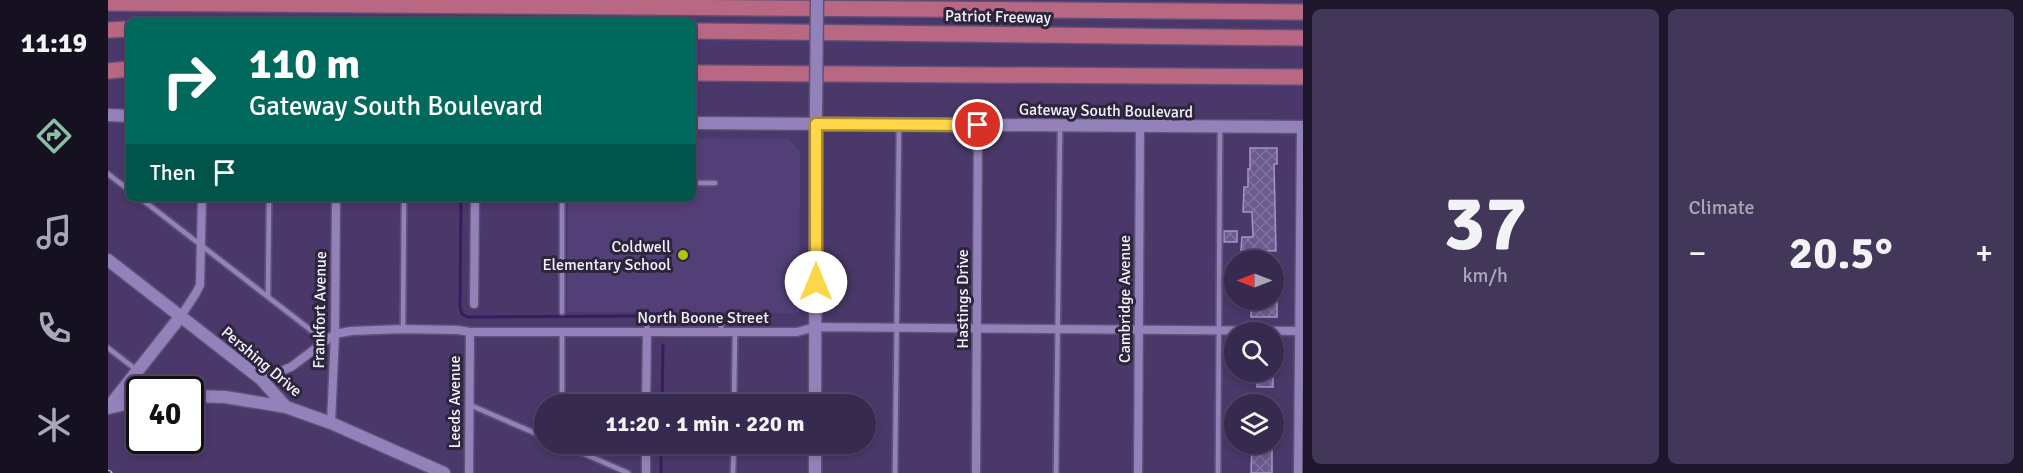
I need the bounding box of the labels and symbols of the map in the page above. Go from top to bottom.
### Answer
street label: Patriot Freeway [945,6,1052,28]
pin [952,99,1003,150]
street label: Gateway South Boulevard [1019,99,1193,123]
street label: Cambridge Avenue [1115,235,1135,363]
place label: Coldwell Elementary School [542,237,671,275]
marker: Coldwell Elementary School [676,248,690,262]
street label: Hastings Drive [953,249,973,349]
position arrow [784,250,848,314]
north arrow [1224,250,1284,310]
street label: Frankfort Avenue [309,251,331,369]
street label: North Boone Street [637,308,769,328]
street label: Pershing Drive [217,322,306,401]
street label: Leeds Avenue [445,355,465,449]
speed limit sign: 40 [126,376,204,454]

